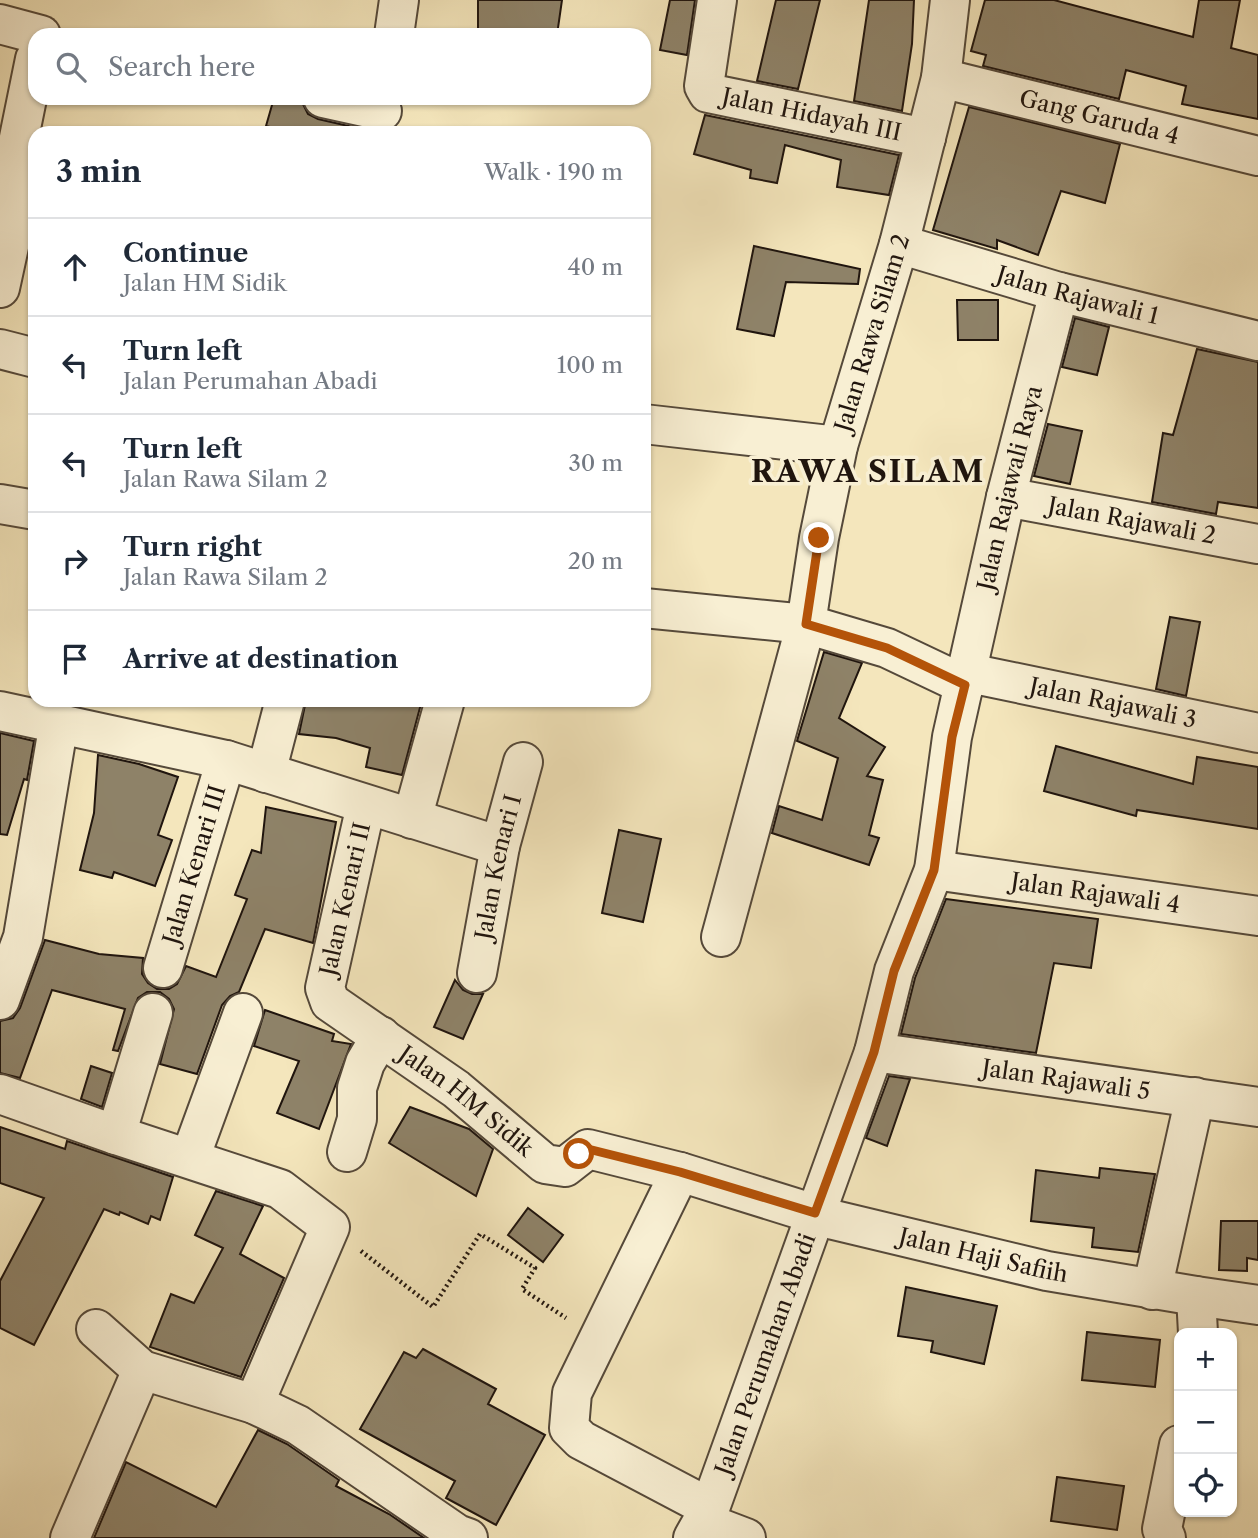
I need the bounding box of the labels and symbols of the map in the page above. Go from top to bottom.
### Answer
street label: Jalan Hidayah III [717,82,904,147]
street label: Gang Garuda 4 [1017,84,1182,150]
street label: Jalan Rawa Silam 2 [828,231,915,438]
street label: Jalan Rajawali 1 [990,259,1162,330]
street label: Jalan Rajawali Raya [971,382,1048,596]
district label: RAWA SILAM [751,453,985,490]
street label: Jalan Rajawali 2 [1043,491,1218,550]
route end [803,522,834,553]
street label: Jalan Rajawali 3 [1024,671,1199,734]
street label: Jalan Kenari III [156,782,232,951]
street label: Jalan Kenari I [469,791,527,945]
street label: Jalan Kenari II [313,820,376,981]
street label: Jalan Rajawali 4 [1006,867,1182,919]
street label: Jalan HM Sidik [391,1038,541,1164]
street label: Jalan Rajawali 5 [977,1053,1152,1105]
route start [563,1138,594,1169]
street label: Jalan Haji Safiih [893,1221,1070,1288]
street label: Jalan Perumahan Abadi [708,1230,822,1482]

